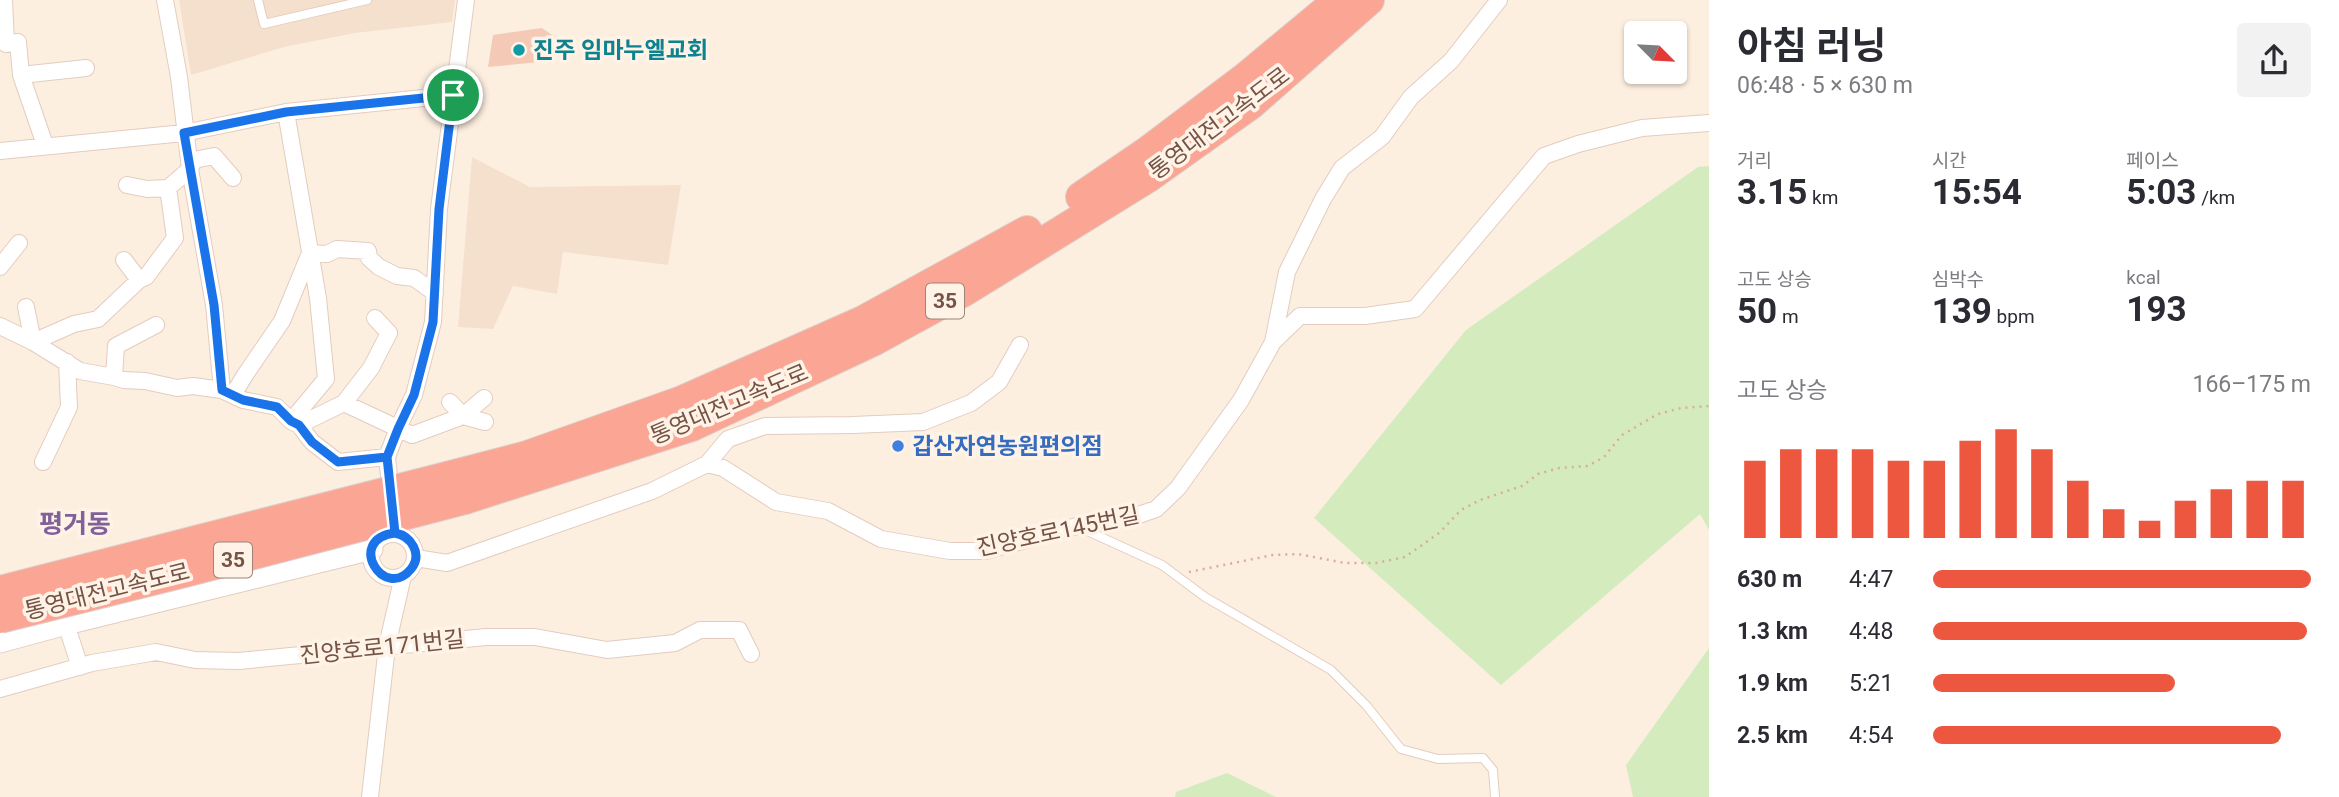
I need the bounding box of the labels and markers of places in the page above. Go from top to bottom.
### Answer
place label: 진주 임마누엘교회 [533,37,708,64]
marker: 진주 임마누엘교회 [511,42,527,58]
pin [423,65,483,125]
place label: 갑산자연농원편의점 [912,433,1102,460]
marker: 갑산자연농원편의점 [890,438,906,454]

